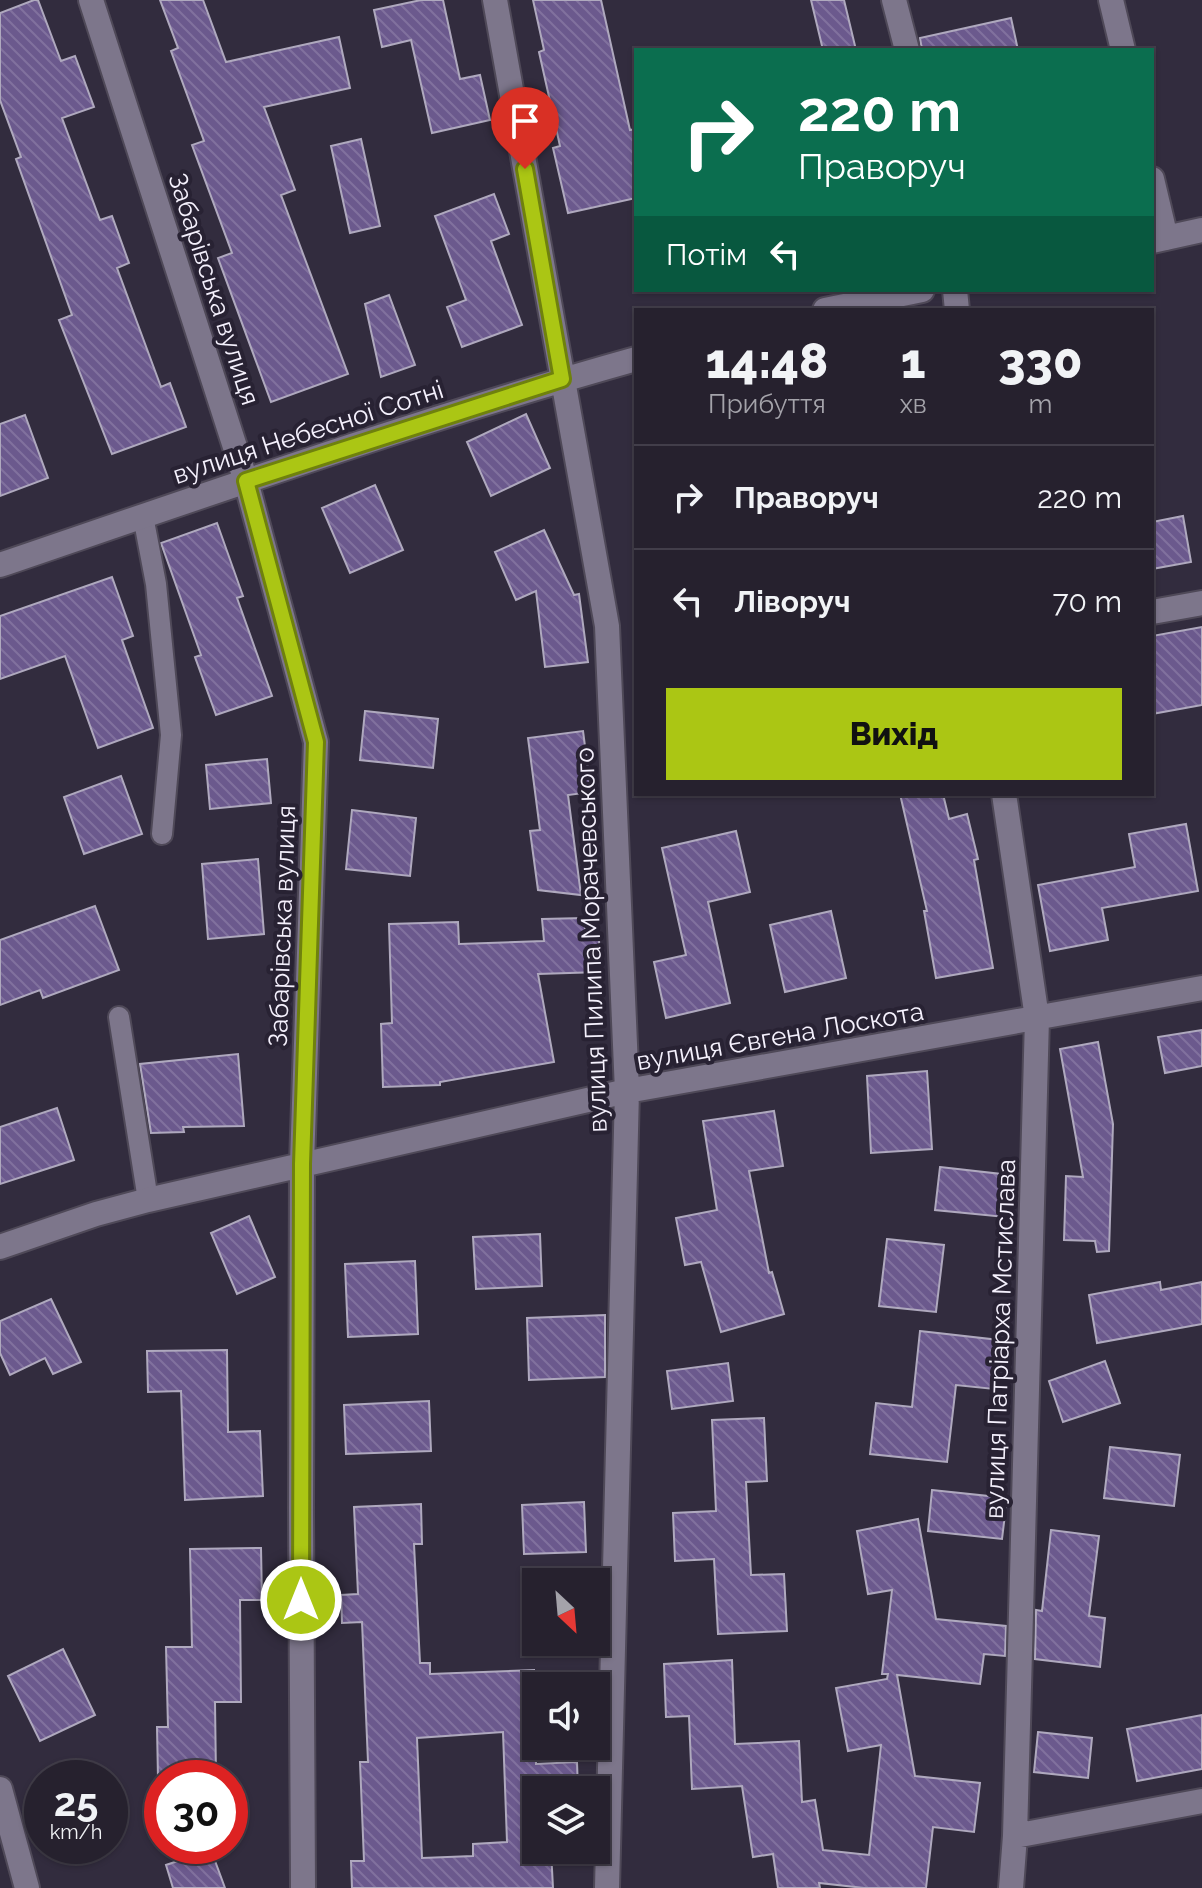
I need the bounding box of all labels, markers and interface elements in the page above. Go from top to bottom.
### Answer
text: 220 m [798,78,961,144]
icon: right [666,80,770,184]
pin [491,87,559,169]
icon: arrive [503,99,547,143]
text: Праворуч [798,145,966,187]
street label: Забарівська вулиця [162,169,266,409]
icon: left [763,232,807,276]
text: Потім [666,237,747,272]
text: 14:48 [706,333,828,389]
text: 1 [901,333,926,389]
text: 330 [998,333,1082,389]
street label: вулиця Небесної Сотні [169,374,447,490]
text: Прибуття [708,389,826,419]
text: хв [900,389,927,419]
text: m [1028,389,1052,419]
icon: right [666,475,710,519]
text: Праворуч [734,480,879,515]
text: 220 m [1037,480,1122,515]
icon: left [666,579,710,623]
text: Ліворуч [734,584,850,619]
text: 70 m [1052,584,1122,619]
button: Вихід [666,688,1122,780]
street label: вулиця Пилипа Морачевського [569,747,613,1133]
street label: Забарівська вулиця [263,805,301,1047]
street label: вулиця Євгена Лоскота [634,996,926,1076]
street label: вулиця Патріарха Мстислава [979,1159,1021,1519]
position arrow [259,1558,343,1642]
north arrow [522,1568,610,1656]
map controls [522,1568,610,1864]
button: sound [522,1672,610,1760]
speed limit sign: 30 [144,1760,248,1864]
button: layers [522,1776,610,1864]
text: 25 [54,1778,98,1825]
text: km/h [50,1820,102,1844]

